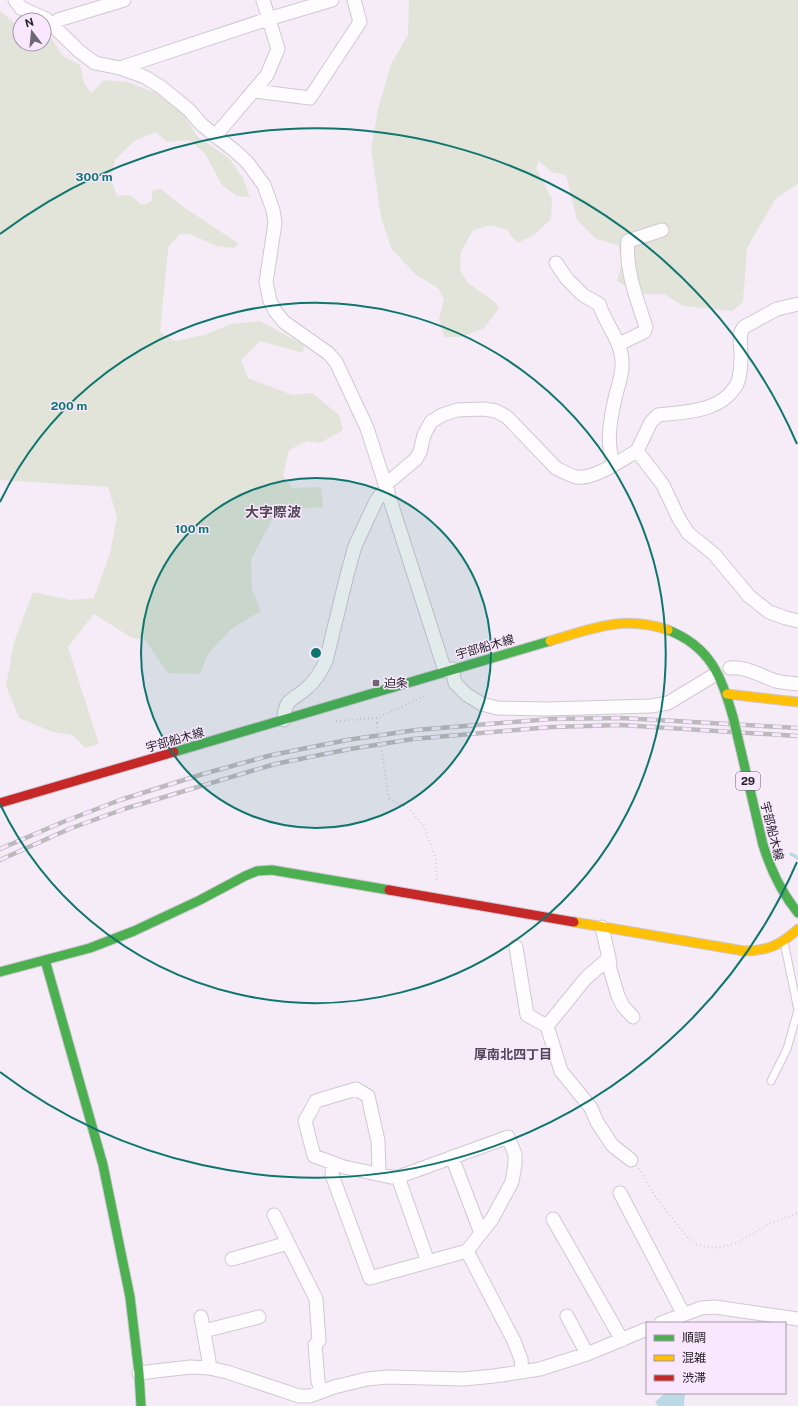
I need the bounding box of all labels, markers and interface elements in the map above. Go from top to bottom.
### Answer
north arrow [12,12,52,52]
text: N [23,15,35,29]
text: 300 m [76,170,113,184]
text: 200 m [51,399,87,413]
district label: 大字際波 [245,504,301,520]
text: 100 m [175,522,209,536]
street label: 宇部船木線 [454,632,516,662]
centre of rings [309,646,323,660]
place label: 迫条 [384,676,408,690]
marker: 迫条 [371,678,381,688]
street label: 宇部船木線 [144,725,206,755]
road number: 29 [736,772,760,790]
street label: 宇部船木線 [758,800,786,862]
district label: 厚南北四丁目 [474,1047,552,1062]
legend [646,1322,786,1394]
text: 順調 [682,1331,706,1345]
text: 混雑 [682,1351,706,1365]
text: 渋滞 [682,1371,706,1385]

